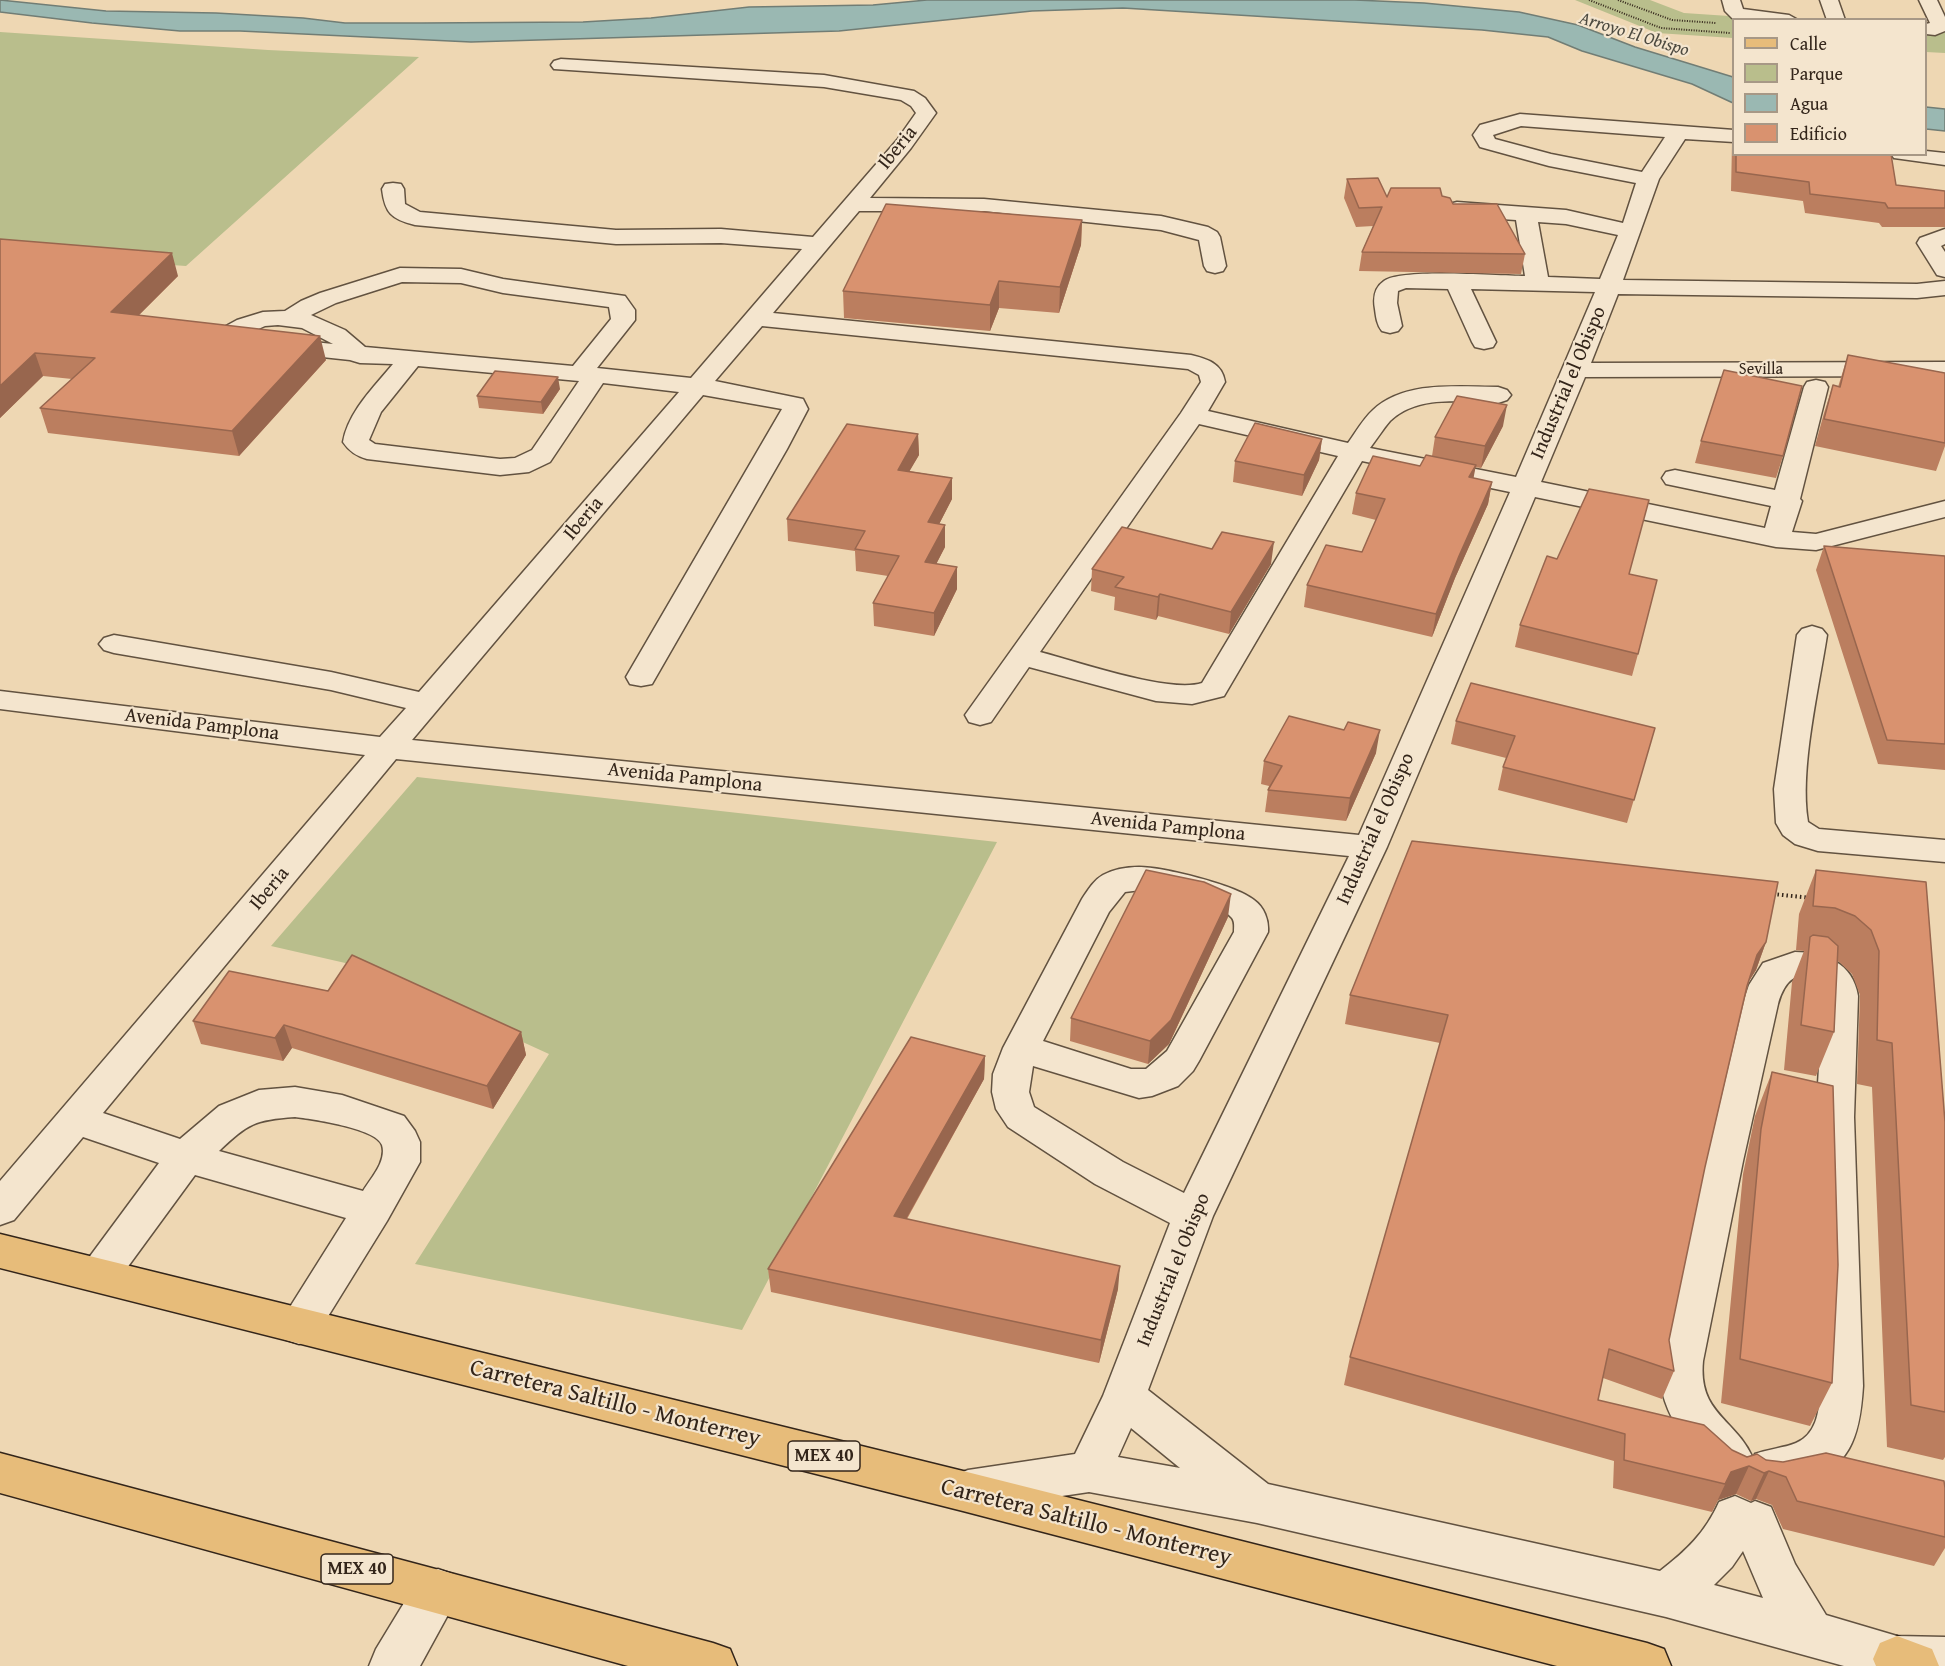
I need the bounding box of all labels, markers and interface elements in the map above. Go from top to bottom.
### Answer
water label: Arroyo El Obispo [1577,8,1691,62]
legend [1732,18,1927,156]
text: Calle [1790,30,1827,57]
text: Parque [1790,60,1843,87]
text: Agua [1790,90,1828,117]
text: Edificio [1790,120,1847,147]
street label: Iberia [873,121,923,175]
street label: Industrial el Obispo [1526,303,1612,463]
street label: Sevilla [1739,360,1783,380]
street label: Iberia [559,492,609,546]
street label: Avenida Pamplona [123,704,281,746]
street label: Industrial el Obispo [1332,749,1420,909]
street label: Avenida Pamplona [607,758,763,798]
street label: Avenida Pamplona [1090,807,1246,847]
street label: Iberia [245,862,295,916]
street label: Industrial el Obispo [1132,1190,1216,1350]
street label: Carretera Saltillo - Monterrey [467,1354,763,1454]
road number: MEX 40 [788,1441,860,1471]
street label: Carretera Saltillo - Monterrey [938,1473,1234,1573]
road number: MEX 40 [321,1554,393,1584]

